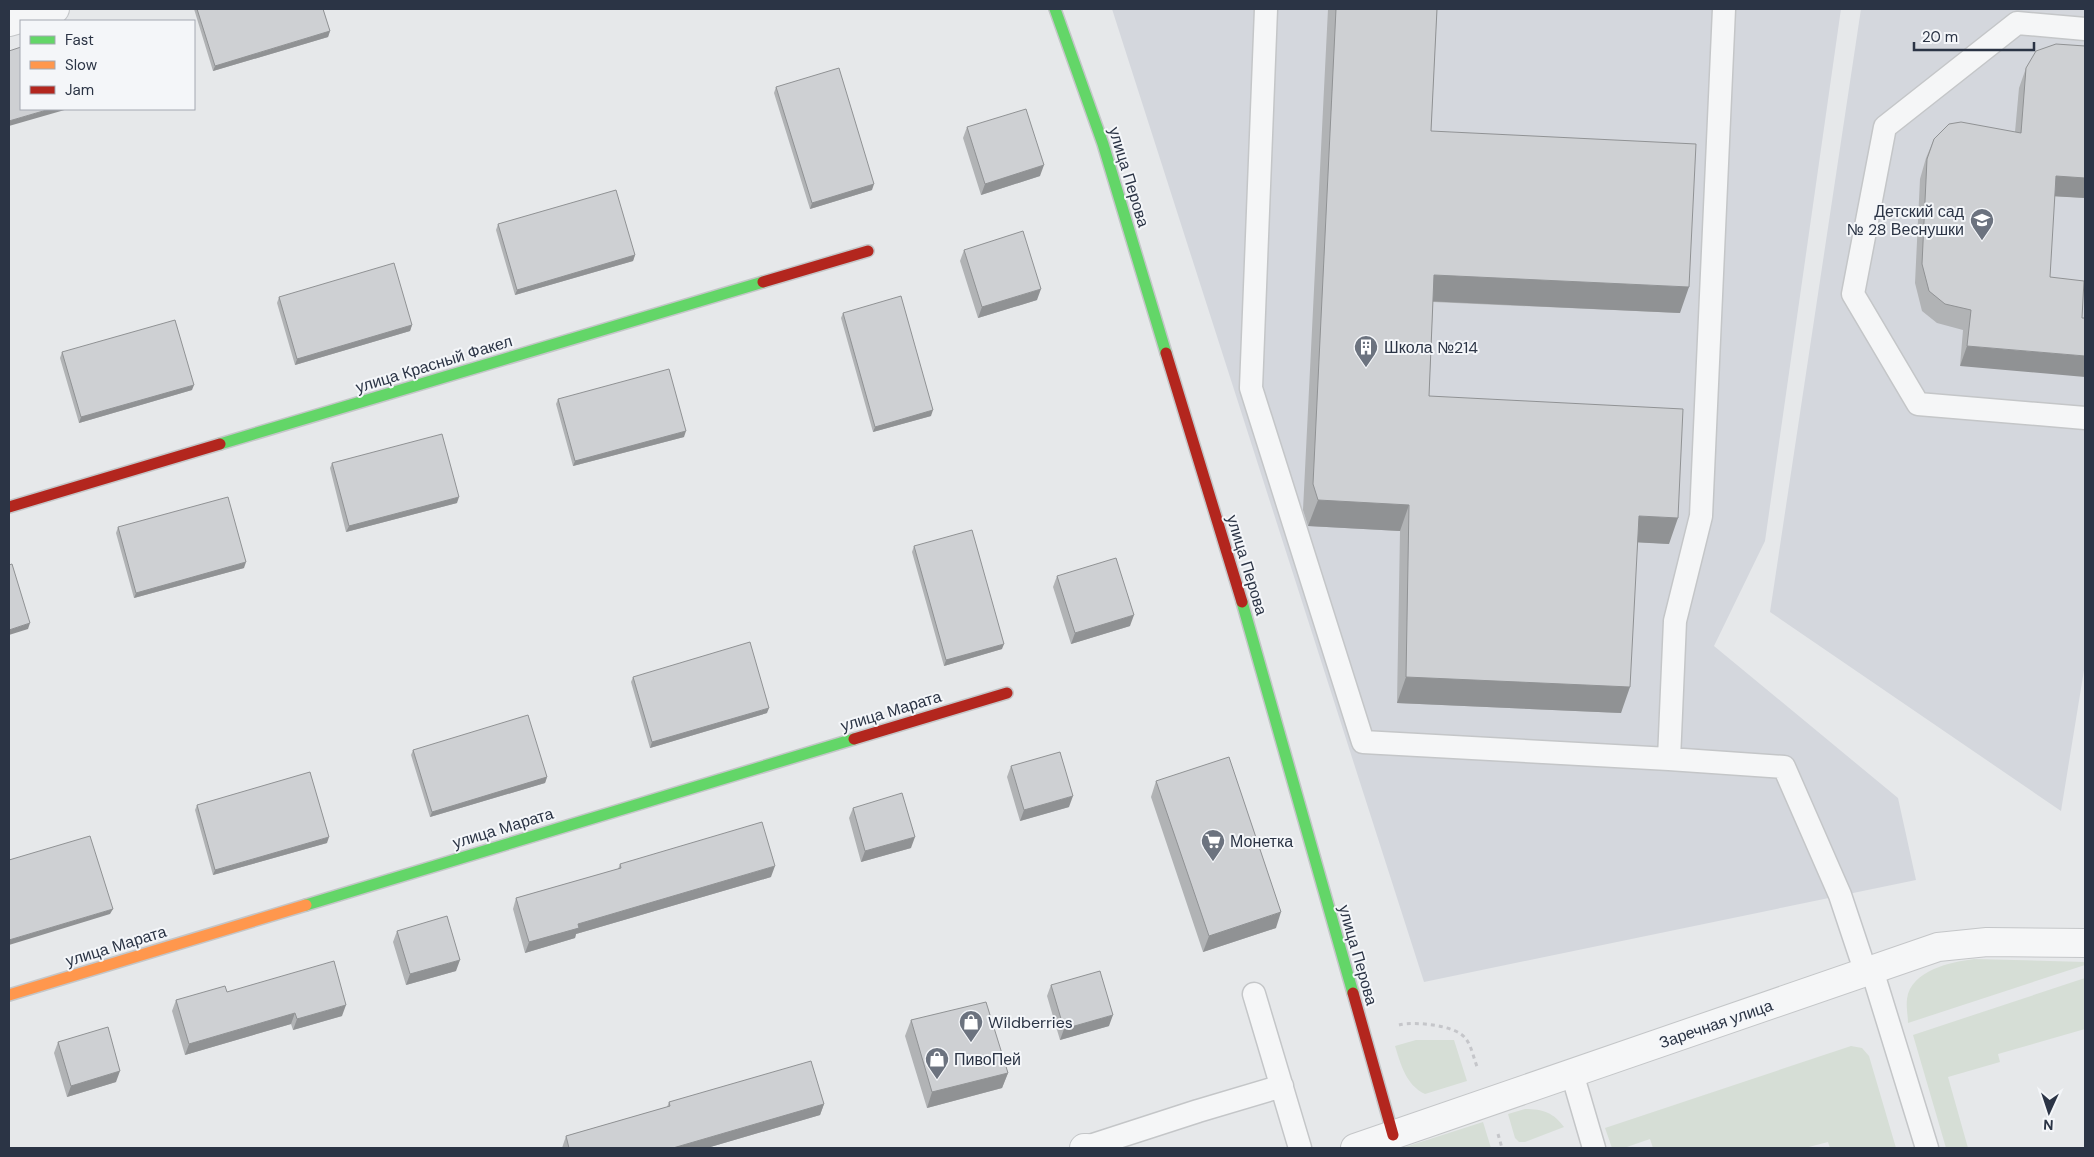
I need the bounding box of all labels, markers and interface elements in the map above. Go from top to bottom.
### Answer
legend [20,20,195,110]
scale bar [1914,20,2034,52]
text: 20 m [1922,27,1958,47]
text: Fast [65,30,94,50]
text: Slow [65,55,98,75]
text: Jam [65,80,94,100]
street label: улица Перова [1104,124,1154,230]
place label: Детский сад № 28 Веснушки [1846,201,1965,240]
school or university icon: Детский сад № 28 Веснушки [1969,207,1995,241]
street label: улица Красный Факел [353,330,515,398]
building icon: Школа №214 [1353,334,1379,368]
place label: Школа №214 [1384,337,1478,358]
street label: улица Перова [1222,512,1272,618]
street label: улица Марата [838,686,944,736]
street label: улица Марата [450,803,556,853]
supermarket icon: Монетка [1200,828,1226,862]
place label: Монетка [1230,831,1293,852]
street label: улица Перова [1334,902,1382,1008]
street label: улица Марата [63,921,169,971]
street label: Заречная улица [1656,995,1776,1053]
shop icon: Wildberries [958,1009,984,1043]
place label: Wildberries [988,1012,1073,1033]
shop icon: ПивоПей [924,1046,950,1080]
place label: ПивоПей [954,1049,1021,1070]
north arrow [2024,1087,2074,1137]
text: N [2043,1116,2054,1134]

